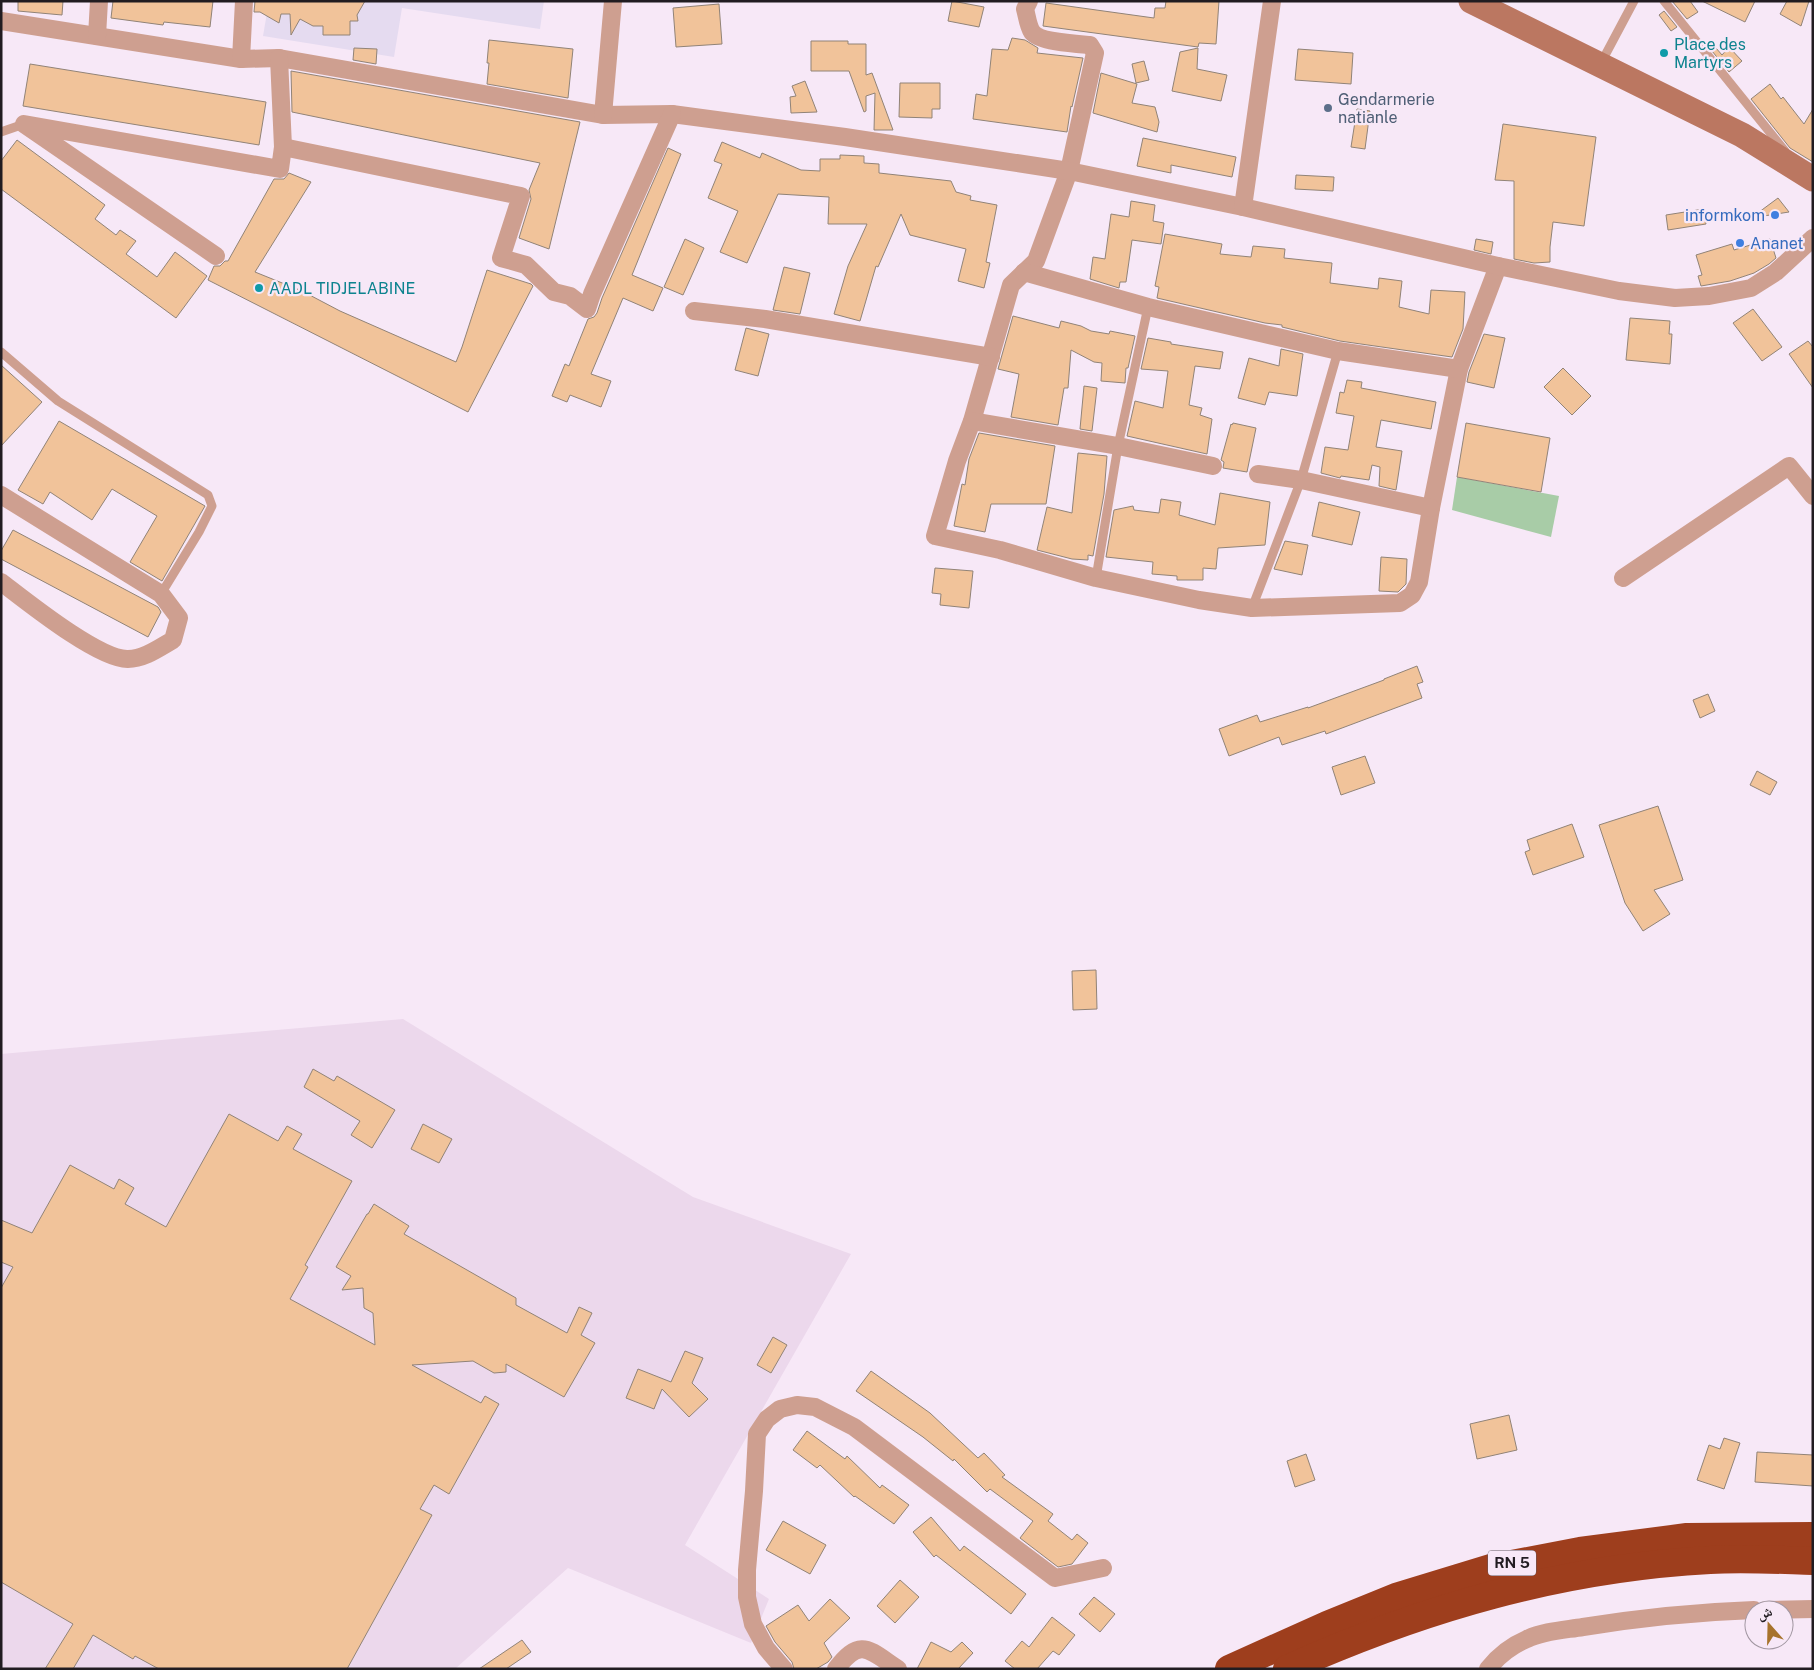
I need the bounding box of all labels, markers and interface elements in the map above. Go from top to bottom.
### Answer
place label: Place des Martyrs [1674,35,1746,72]
marker: Place des Martyrs [1658,47,1670,59]
place label: Gendarmerie natianle [1338,90,1435,127]
marker: Gendarmerie natianle [1322,102,1334,114]
place label: informkom [1685,206,1765,225]
marker: informkom [1769,209,1781,221]
place label: Ananet [1750,234,1804,253]
marker: Ananet [1734,237,1746,249]
place label: AADL TIDJELABINE [269,279,415,298]
marker: AADL TIDJELABINE [253,282,265,294]
road number: RN 5 [1488,1550,1536,1576]
north arrow [1744,1600,1794,1650]
text: ش [1755,1603,1775,1624]

